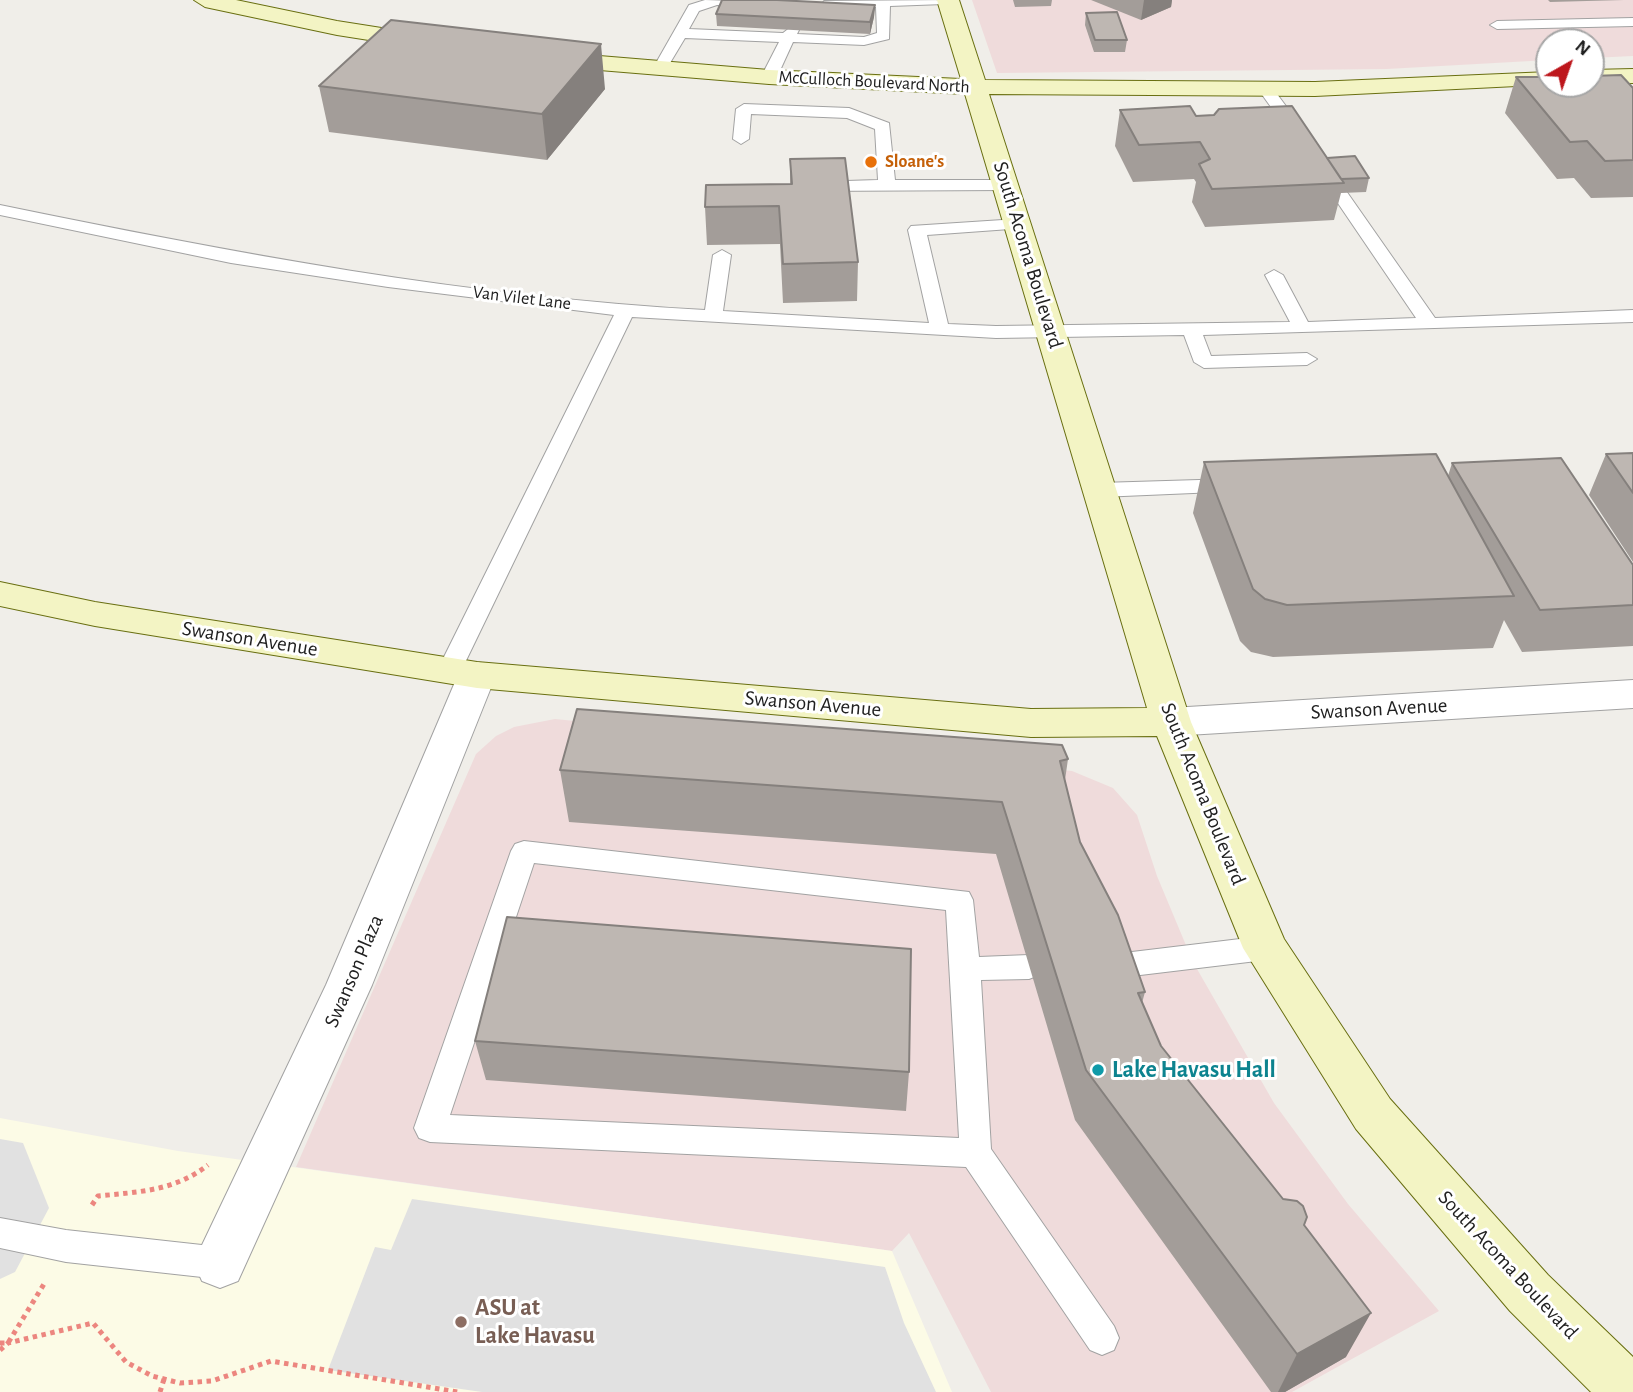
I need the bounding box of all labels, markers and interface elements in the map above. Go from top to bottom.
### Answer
north arrow [1535,28,1605,98]
text: N [1571,37,1594,60]
street label: McCulloch Boulevard North [778,66,970,98]
place label: Sloane's [885,151,944,173]
marker: Sloane's [863,154,879,170]
street label: South Acoma Boulevard [988,158,1068,352]
street label: Van Vilet Lane [472,281,572,315]
street label: Swanson Avenue [180,616,320,662]
street label: Swanson Avenue [744,685,882,723]
street label: Swanson Avenue [1310,693,1448,725]
street label: South Acoma Boulevard [1155,699,1251,889]
street label: Swanson Plaza [319,911,389,1031]
place label: Lake Havasu Hall [1112,1056,1276,1084]
marker: Lake Havasu Hall [1090,1062,1106,1078]
street label: South Acoma Boulevard [1433,1185,1583,1345]
place label: ASU at Lake Havasu [475,1294,595,1350]
marker: ASU at Lake Havasu [453,1314,469,1330]

